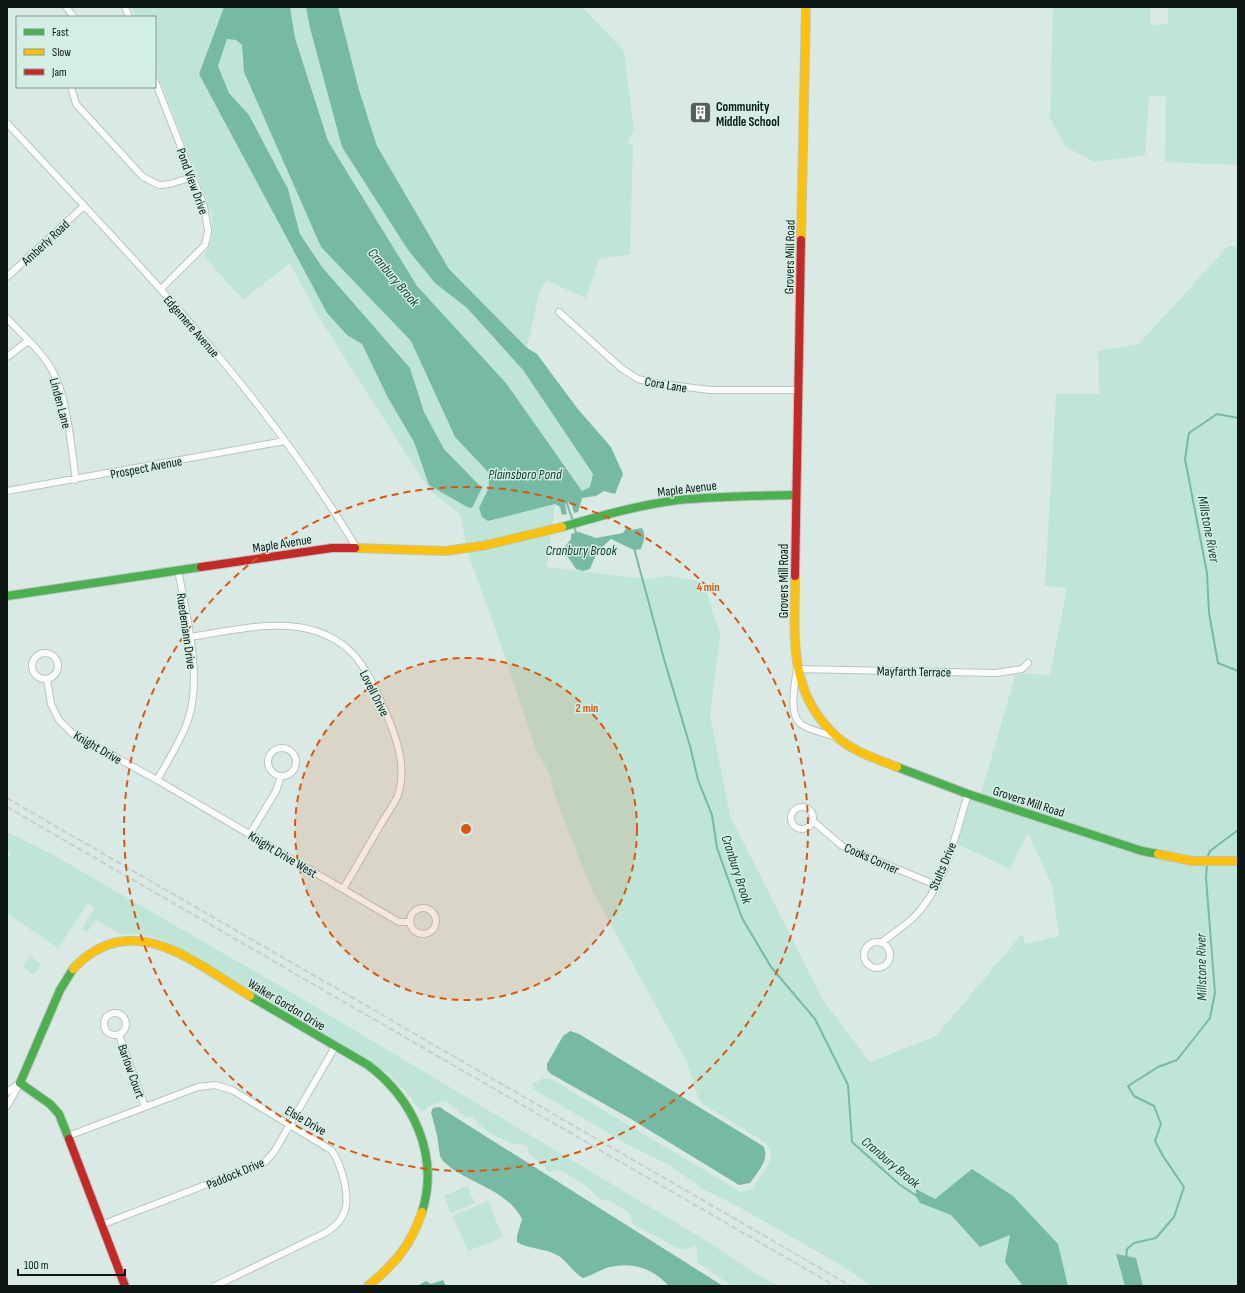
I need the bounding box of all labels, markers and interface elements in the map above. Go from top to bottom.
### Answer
legend [16,16,156,88]
text: Fast [52,25,69,40]
text: Slow [52,45,71,60]
text: Jam [51,65,67,80]
place label: Community Middle School [716,99,780,130]
building icon: Community Middle School [687,100,713,126]
street label: Pond View Drive [173,146,211,217]
street label: Amberly Road [18,217,73,270]
street label: Grovers Mill Road [781,220,799,294]
water label: Cranbury Brook [364,245,424,311]
street label: Edgemere Avenue [160,292,223,361]
street label: Cora Lane [643,373,688,397]
street label: Linden Lane [46,376,74,430]
street label: Prospect Avenue [109,453,183,483]
water label: Plainsboro Pond [488,466,563,483]
street label: Maple Avenue [657,477,718,501]
water label: Millstone River [1194,494,1223,565]
street label: Maple Avenue [251,531,313,557]
water label: Cranbury Brook [545,542,617,559]
street label: Grovers Mill Road [776,544,792,618]
text: 4 min [696,580,720,595]
street label: Ruedemann Drive [173,592,199,670]
street label: Mayfarth Terrace [877,663,951,681]
street label: Lovell Drive [356,668,393,719]
text: 2 min [576,701,598,716]
street label: Knight Drive [70,728,125,768]
street label: Grovers Mill Road [991,783,1067,821]
centre of rings [459,822,473,836]
street label: Knight Drive West [245,828,320,882]
water label: Cranbury Brook [717,833,756,906]
street label: Cooks Corner [842,840,902,878]
street label: Stults Drive [926,840,960,893]
water label: Millstone River [1192,932,1211,1001]
street label: Walker Gordon Drive [245,975,328,1034]
street label: Barlow Court [114,1042,148,1101]
street label: Elsie Drive [282,1103,329,1139]
water label: Cranbury Brook [858,1133,924,1192]
street label: Paddock Drive [204,1155,267,1193]
scale bar [18,1251,125,1277]
text: 100 m [24,1258,49,1273]

